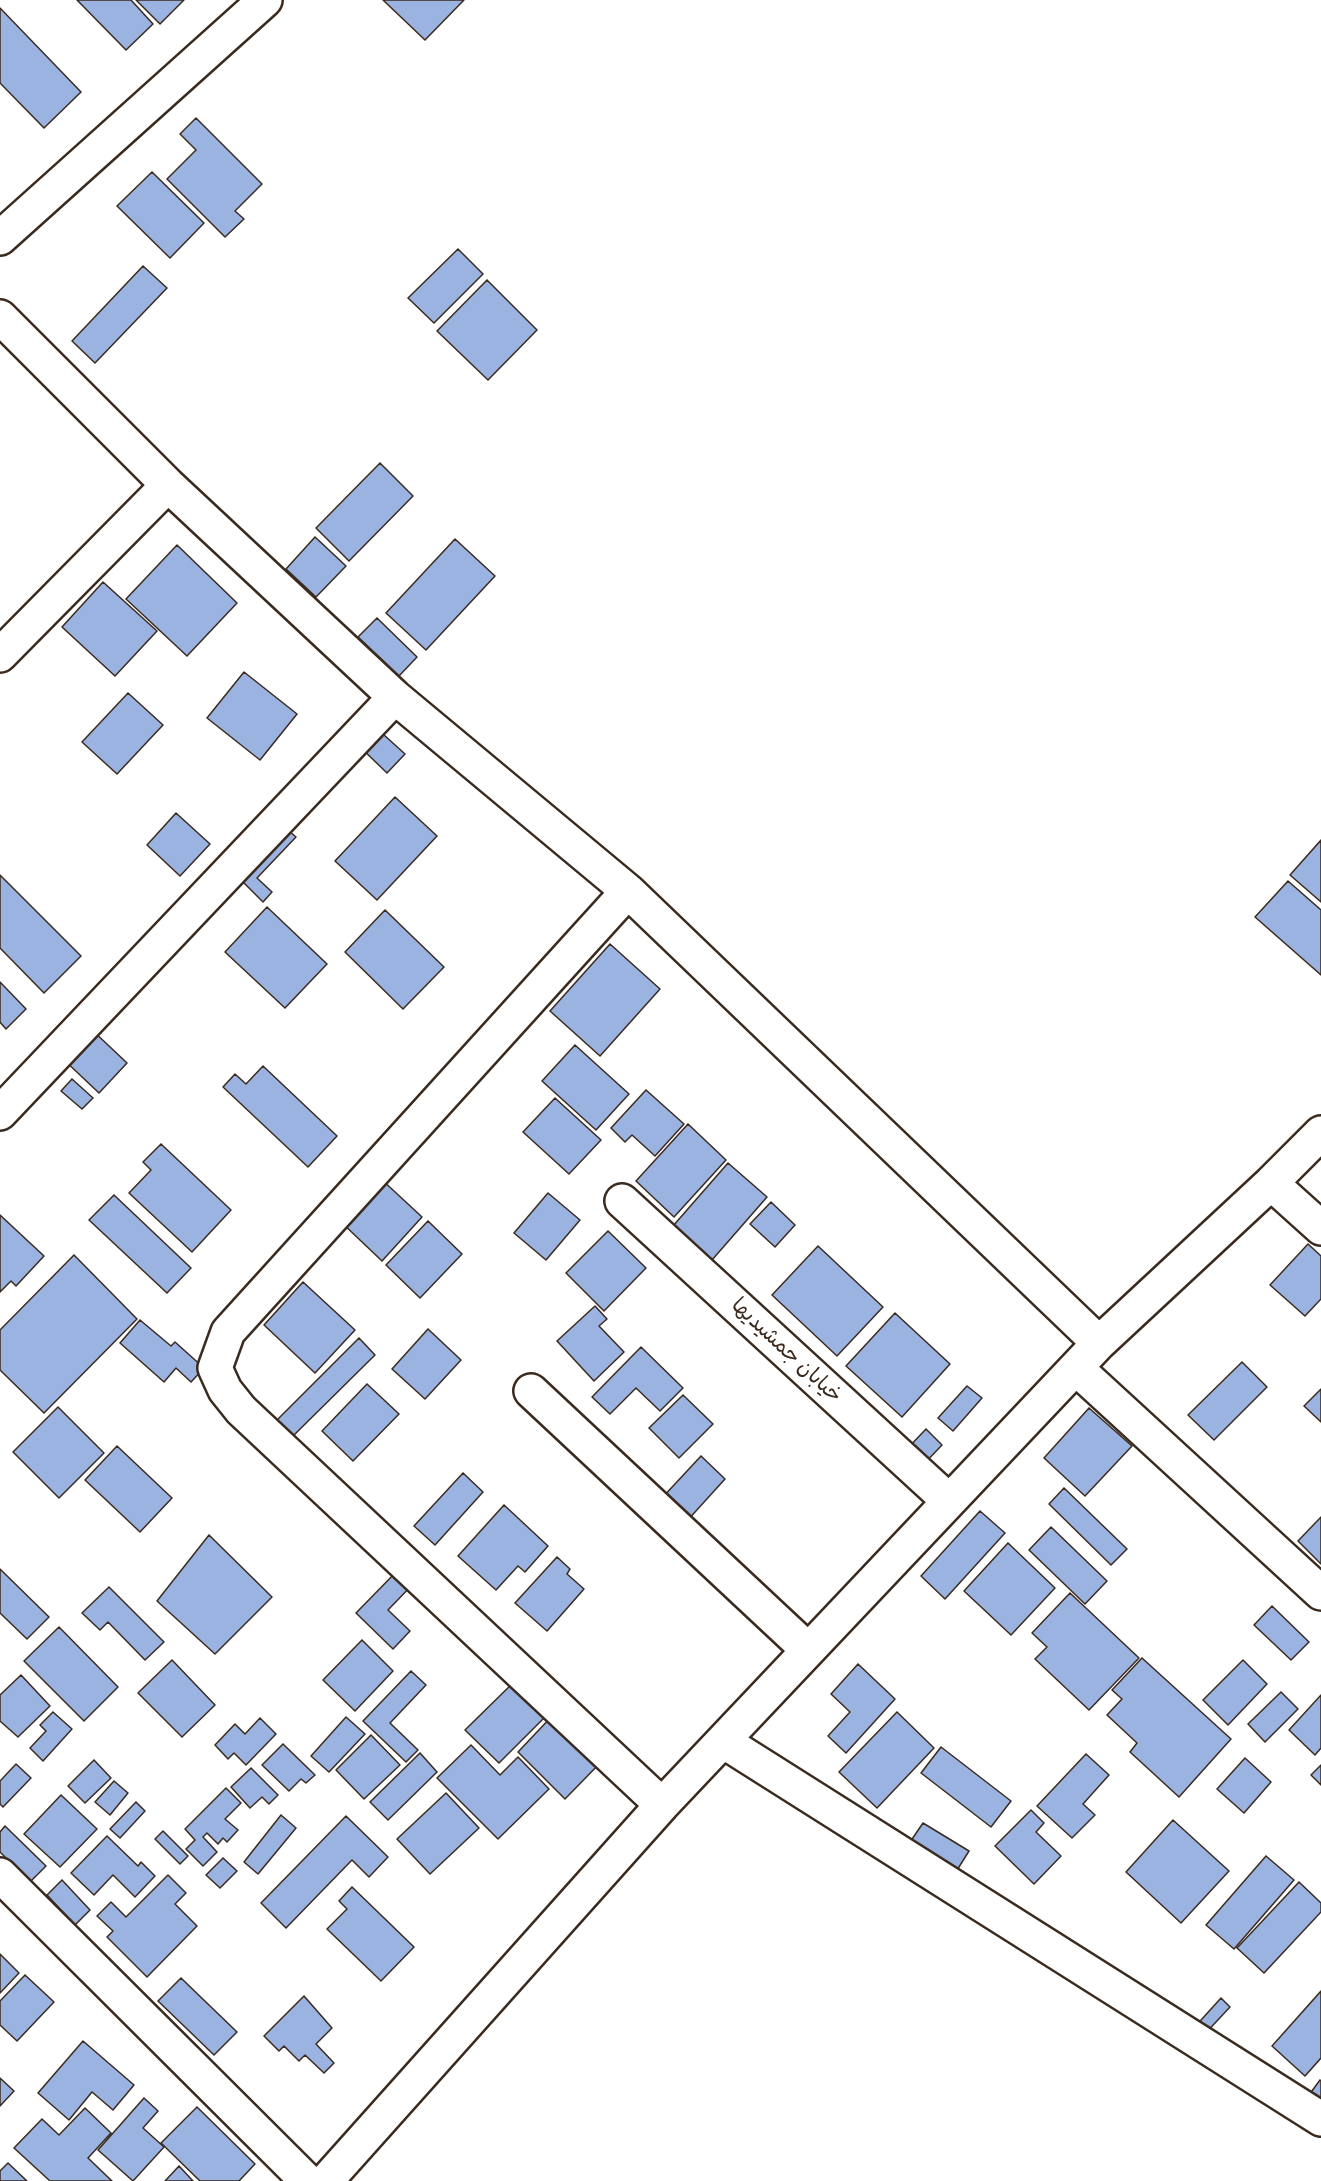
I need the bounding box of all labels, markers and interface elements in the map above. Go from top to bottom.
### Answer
street label: خیابان جمشیدیها [725,1293,847,1409]

